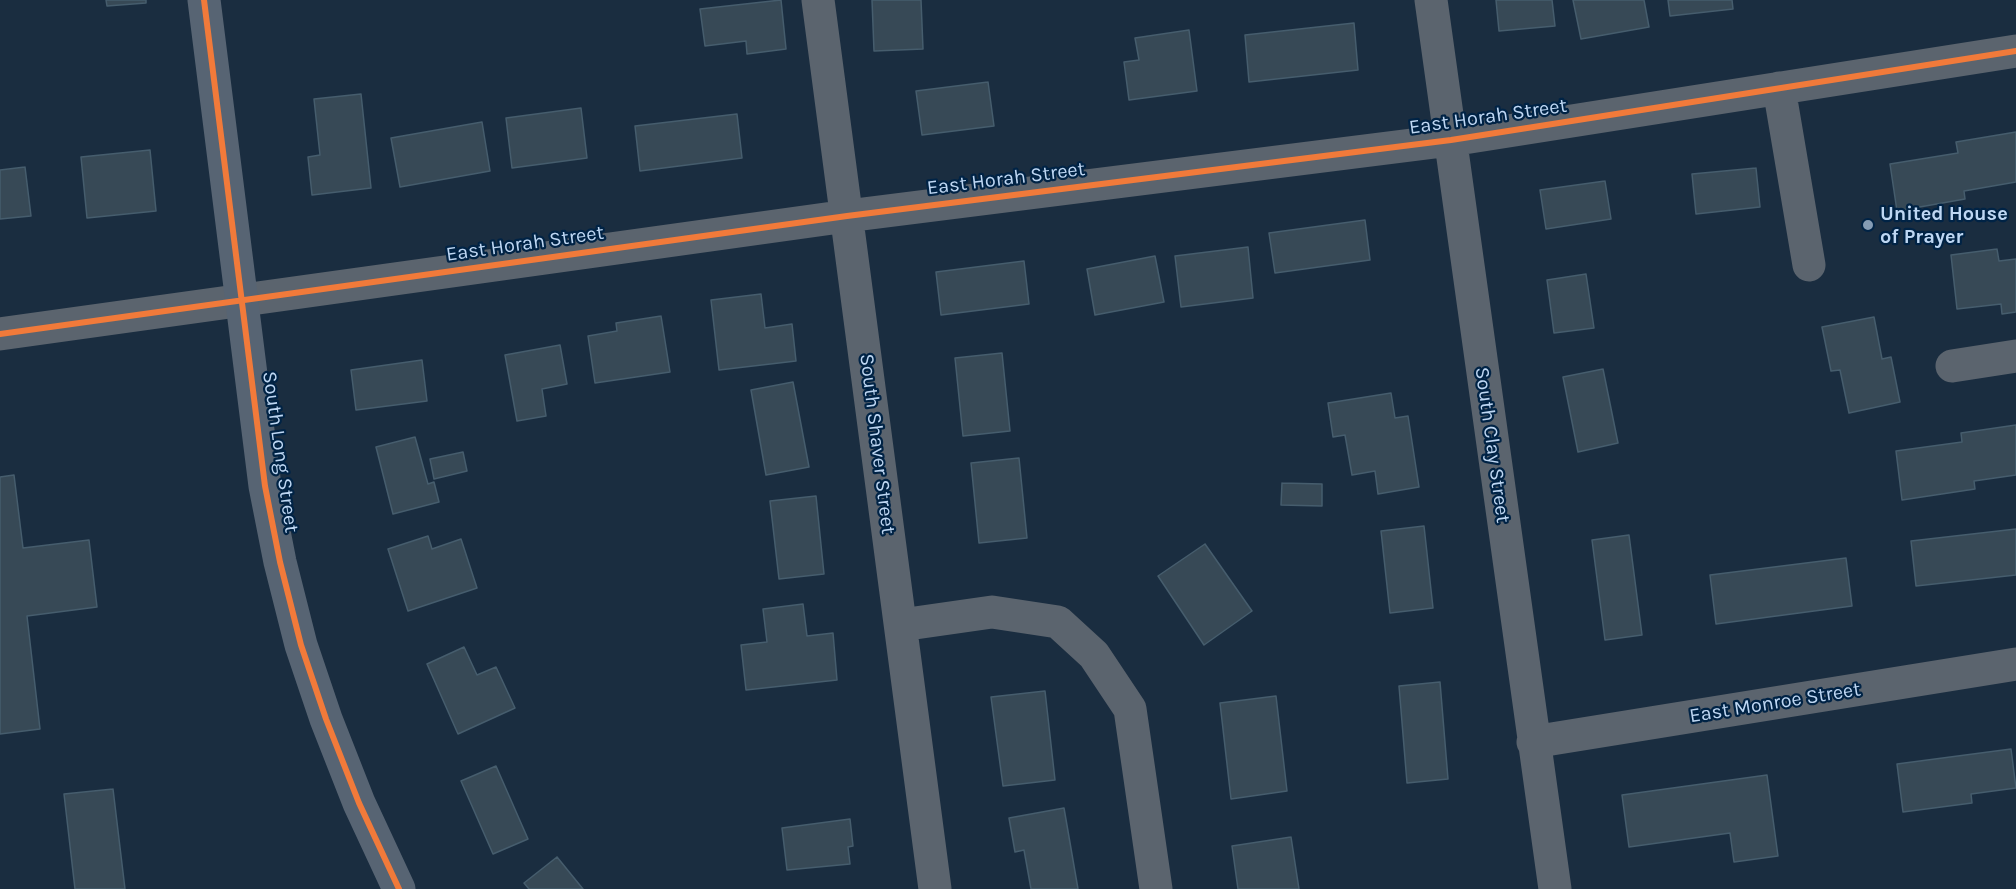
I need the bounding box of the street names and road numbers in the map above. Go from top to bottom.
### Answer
street label: East Horah Street [1407,94,1569,140]
street label: East Horah Street [925,157,1087,201]
street label: East Horah Street [444,221,606,267]
street label: South Shaver Street [854,352,900,536]
street label: South Clay Street [1469,365,1515,525]
street label: South Long Street [257,370,303,534]
street label: East Monroe Street [1688,678,1862,728]

